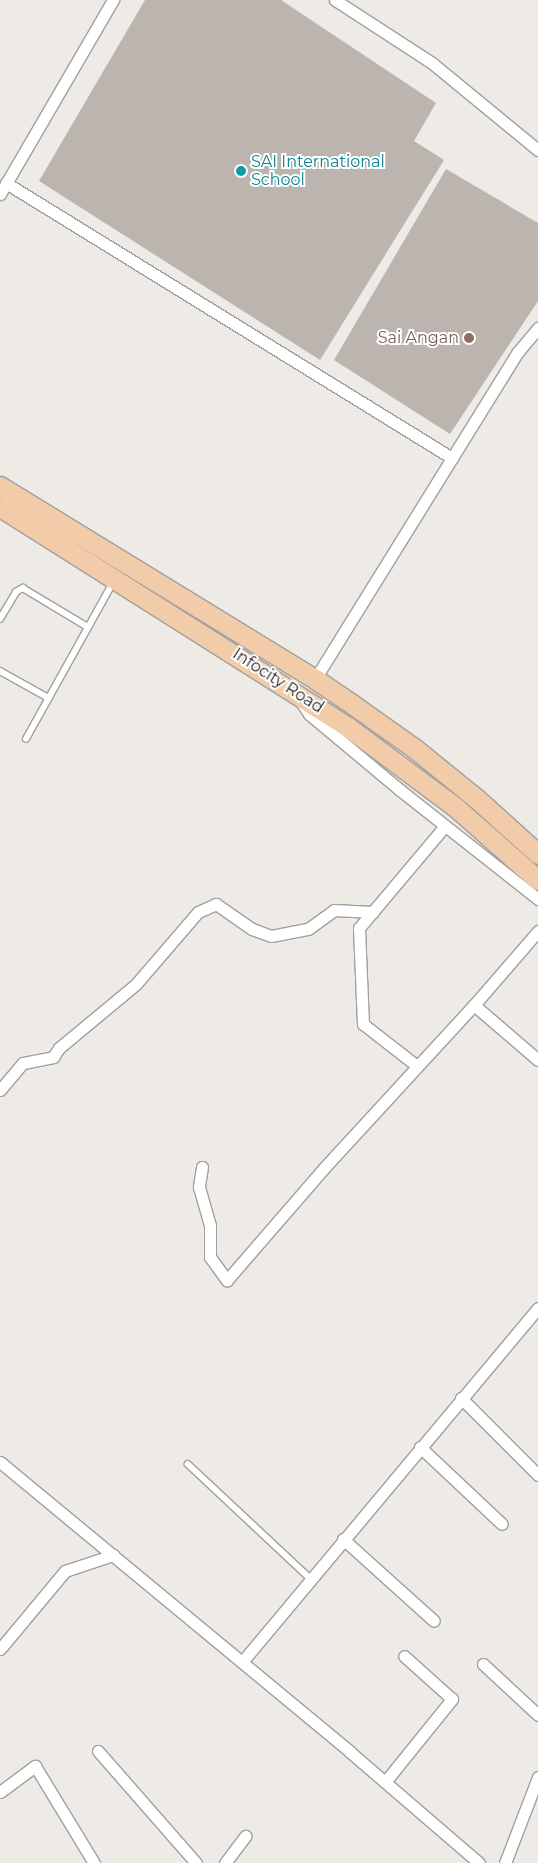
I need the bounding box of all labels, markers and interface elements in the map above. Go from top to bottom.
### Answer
place label: SAI International School [251,152,385,190]
marker: SAI International School [235,165,247,177]
place label: Sai Angan [378,328,459,348]
marker: Sai Angan [463,332,475,344]
street label: Infocity Road [229,644,327,718]

